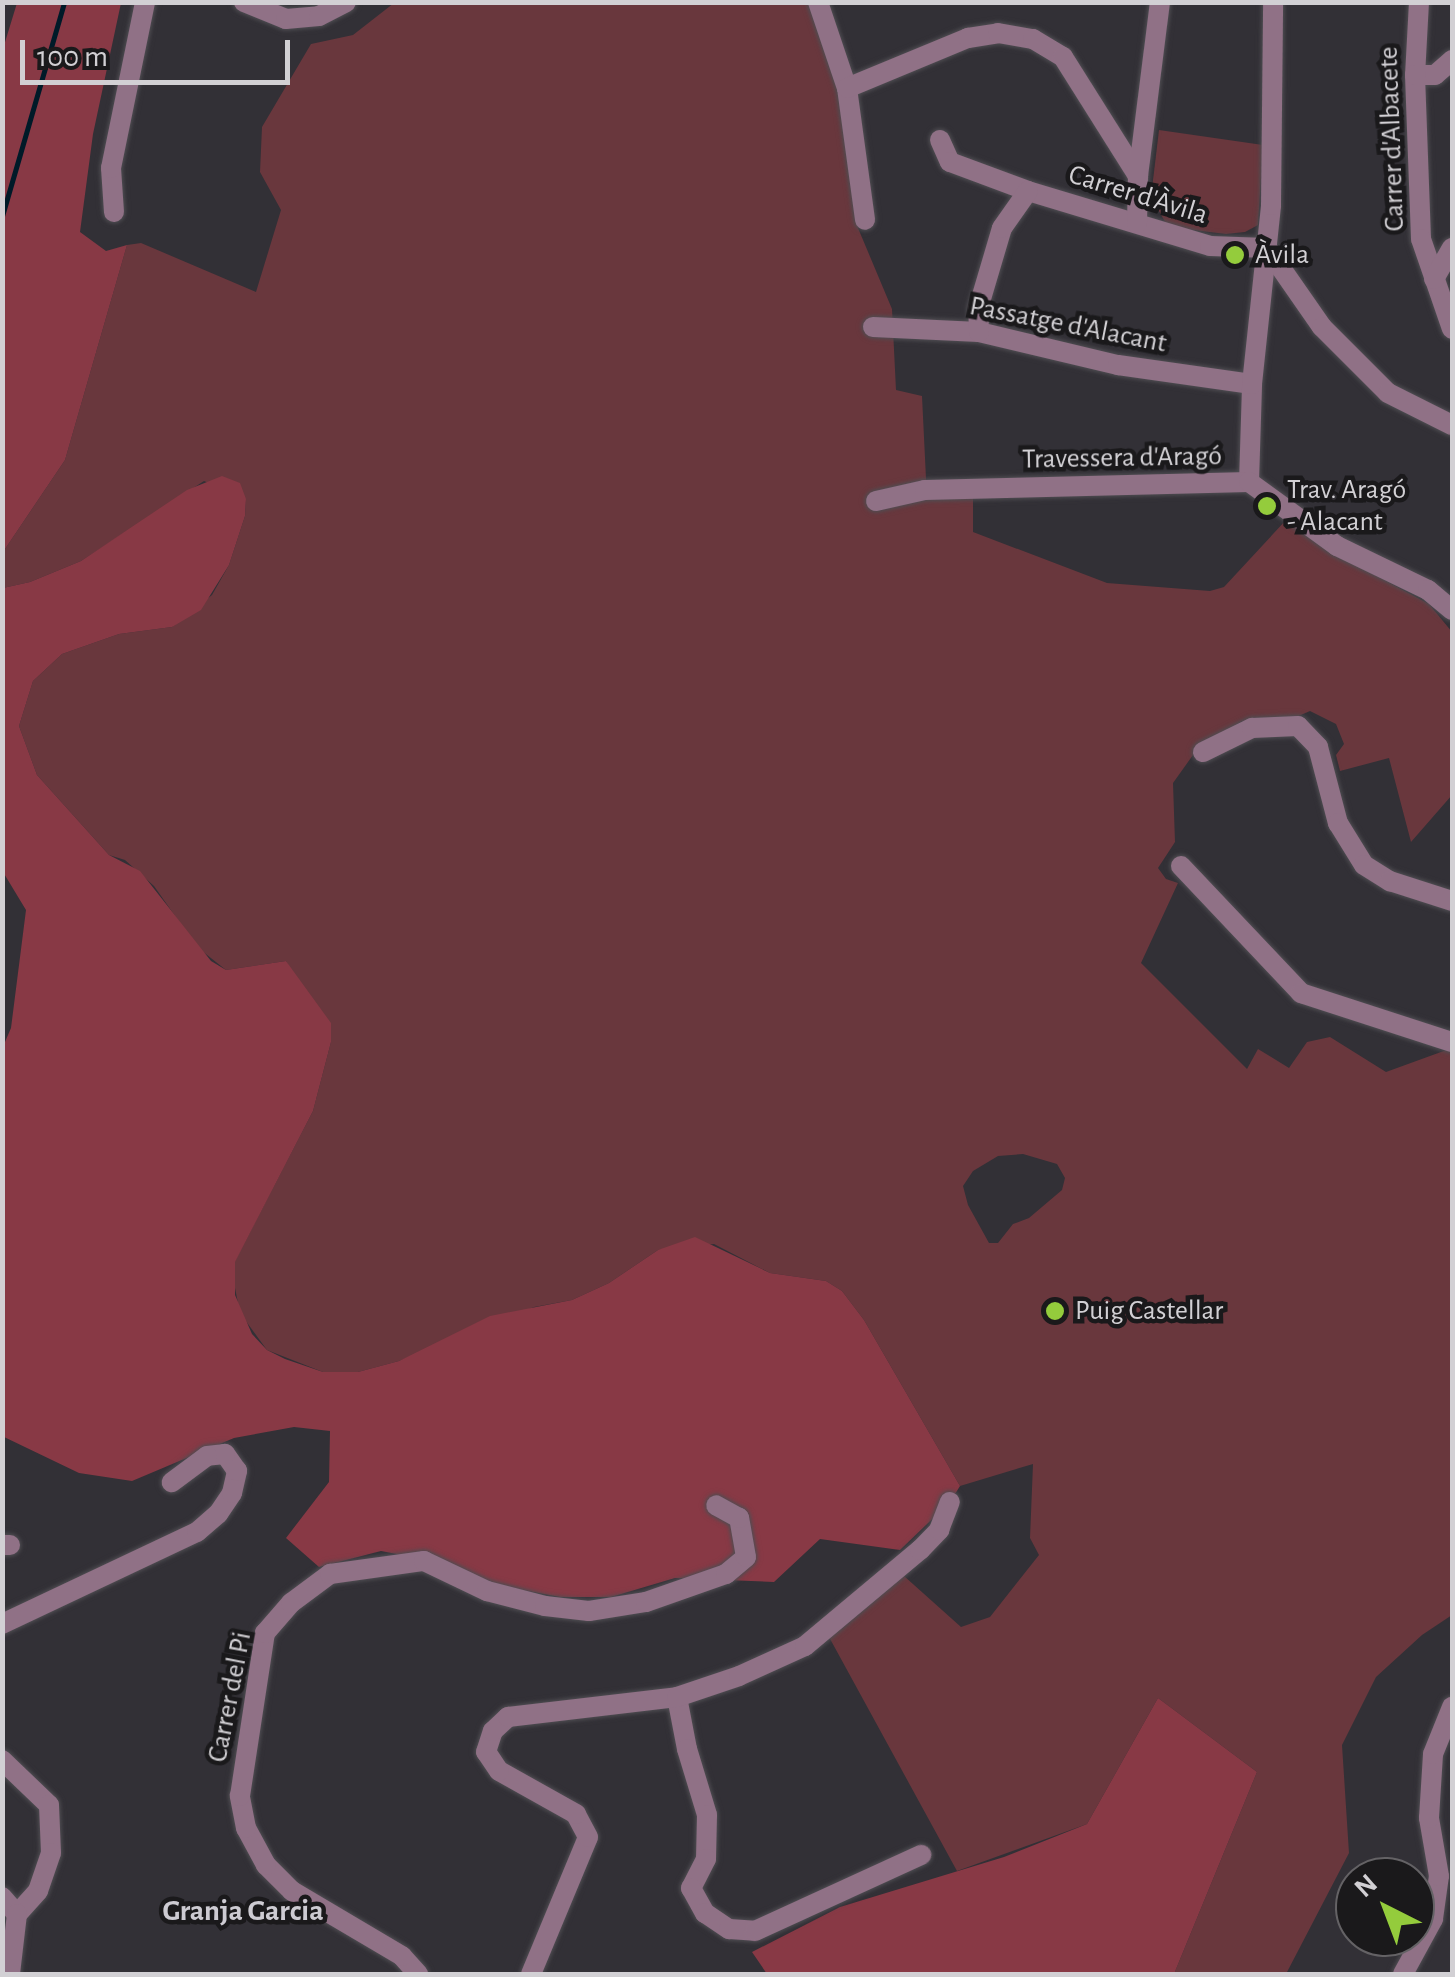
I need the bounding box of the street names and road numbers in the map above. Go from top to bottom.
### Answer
street label: Carrer d'Albacete [1372,46,1412,232]
street label: Carrer d'Àvila [1065,158,1211,232]
street label: Passatge d'Alacant [967,289,1169,361]
street label: Travessera d'Aragó [1022,439,1222,477]
street label: Carrer del Pi [201,1629,259,1765]

